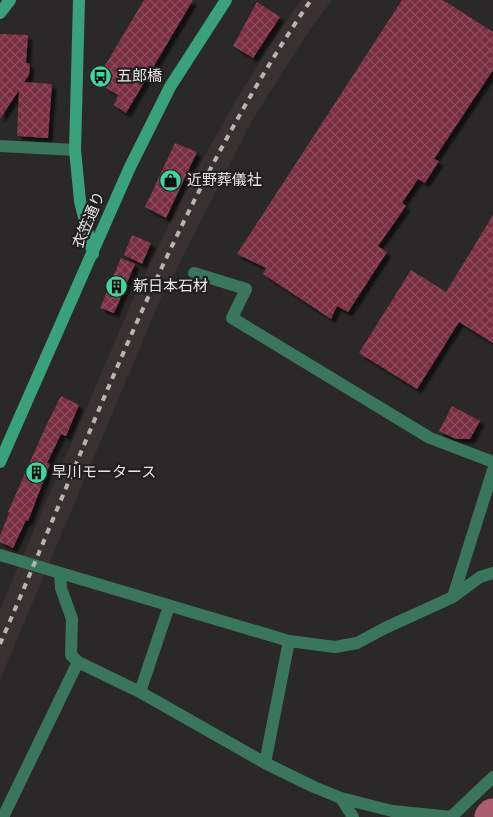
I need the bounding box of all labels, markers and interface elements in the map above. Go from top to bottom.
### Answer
bus stop icon: 五郎橋 [89,64,113,88]
place label: 五郎橋 [117,67,162,86]
shop icon: 近野葬儀社 [159,168,183,192]
place label: 近野葬儀社 [187,171,262,190]
street label: 衣笠通り [69,189,109,251]
building icon: 新日本石材 [105,274,129,298]
place label: 新日本石材 [133,277,208,296]
building icon: 早川モータース [24,460,48,484]
place label: 早川モータース [52,463,156,482]

